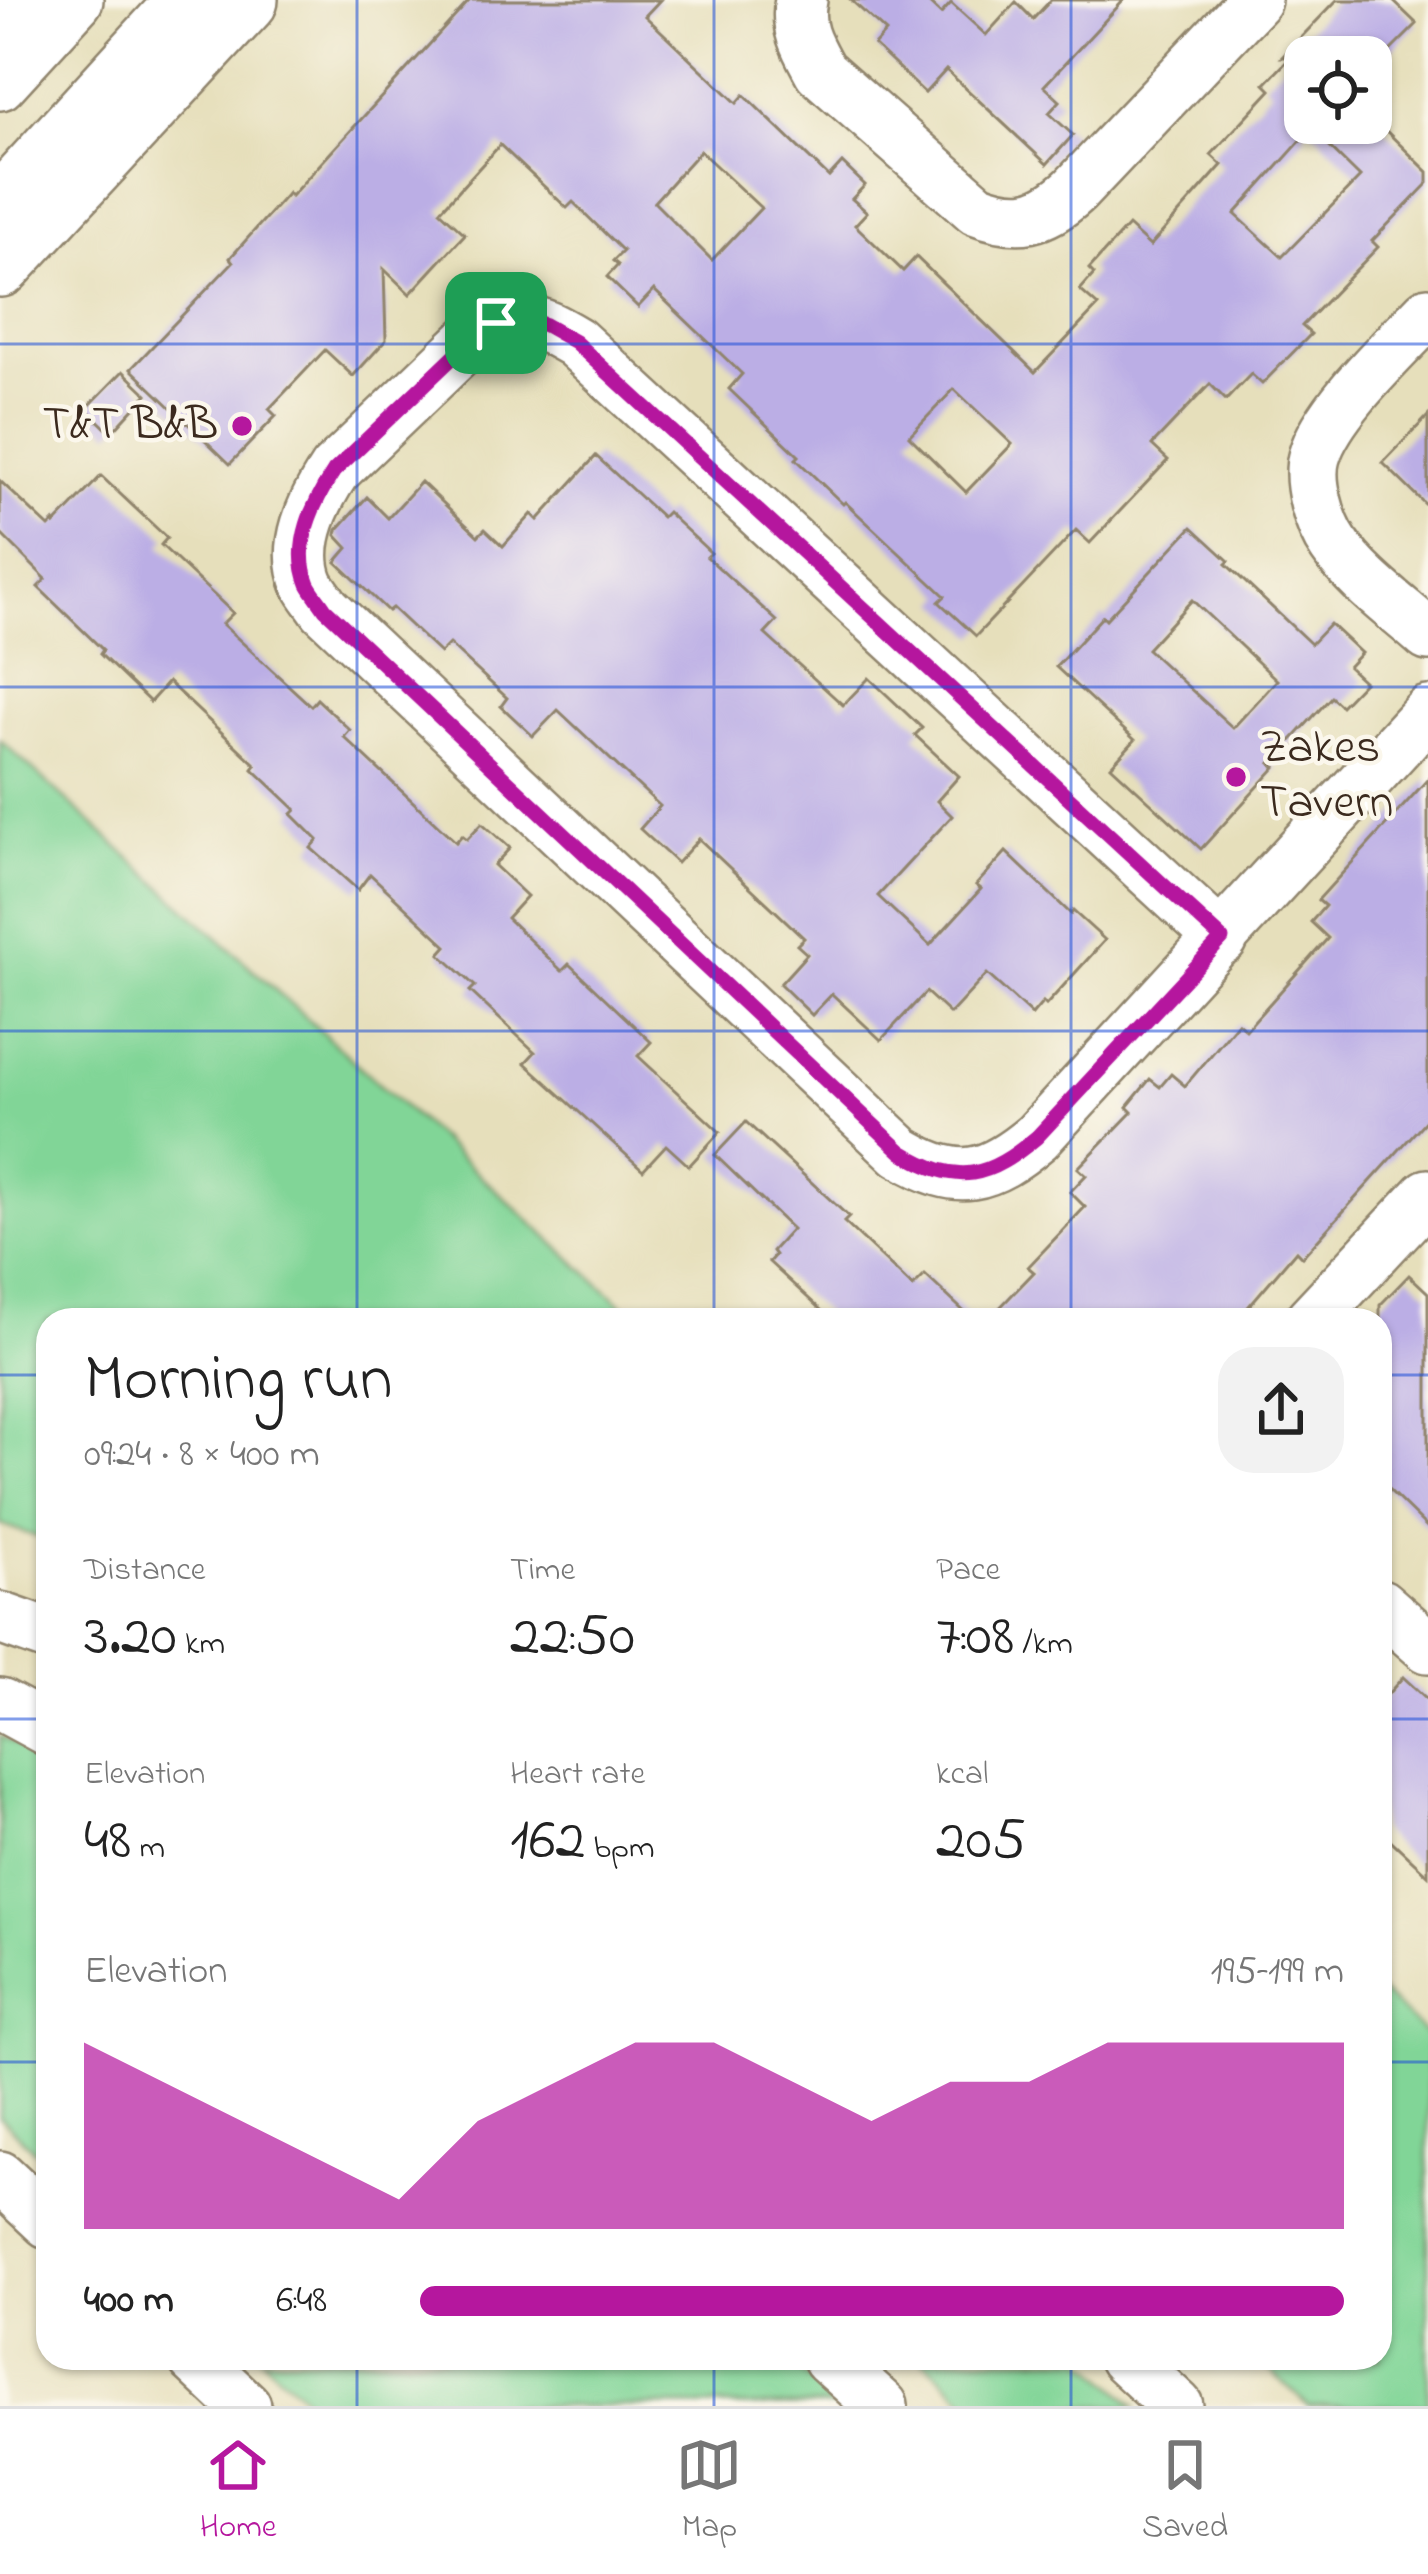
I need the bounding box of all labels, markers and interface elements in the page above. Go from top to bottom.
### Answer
map controls [1284,36,1392,144]
button: locate [1284,36,1392,144]
pin [445,272,547,374]
icon: arrive [463,290,529,356]
place label: T&T B&B [43,391,218,461]
marker: T&T B&B [229,413,255,439]
place label: Zakes Tavern [1260,714,1393,839]
marker: Zakes Tavern [1223,764,1249,790]
text: Morning run [84,1334,393,1430]
button: share [1218,1347,1344,1473]
text: 09:24 · 8 × 400 m [84,1427,320,1484]
text: Distance [84,1547,206,1595]
text: Time [510,1547,575,1595]
text: Pace [936,1547,1000,1595]
text: 3.20 [84,1595,177,1682]
text: 22:50 [510,1595,635,1682]
text: 7:08 [936,1595,1014,1682]
text: km [177,1621,225,1669]
text: /km [1014,1621,1073,1669]
text: Elevation [84,1751,205,1799]
text: Heart rate [510,1751,645,1799]
text: kcal [936,1751,988,1799]
text: 48 [84,1799,131,1886]
text: 162 [510,1799,585,1886]
text: 205 [936,1799,1026,1886]
text: m [131,1825,165,1873]
text: bpm [585,1825,655,1873]
text: Elevation [84,1944,227,2001]
text: 195–199 m [1210,1944,1344,2001]
text: 400 m [84,2273,174,2330]
text: 6:48 [276,2273,327,2330]
tab: Home [200,2432,277,2552]
tab: Map [676,2432,742,2552]
tab: Saved [1142,2432,1228,2552]

